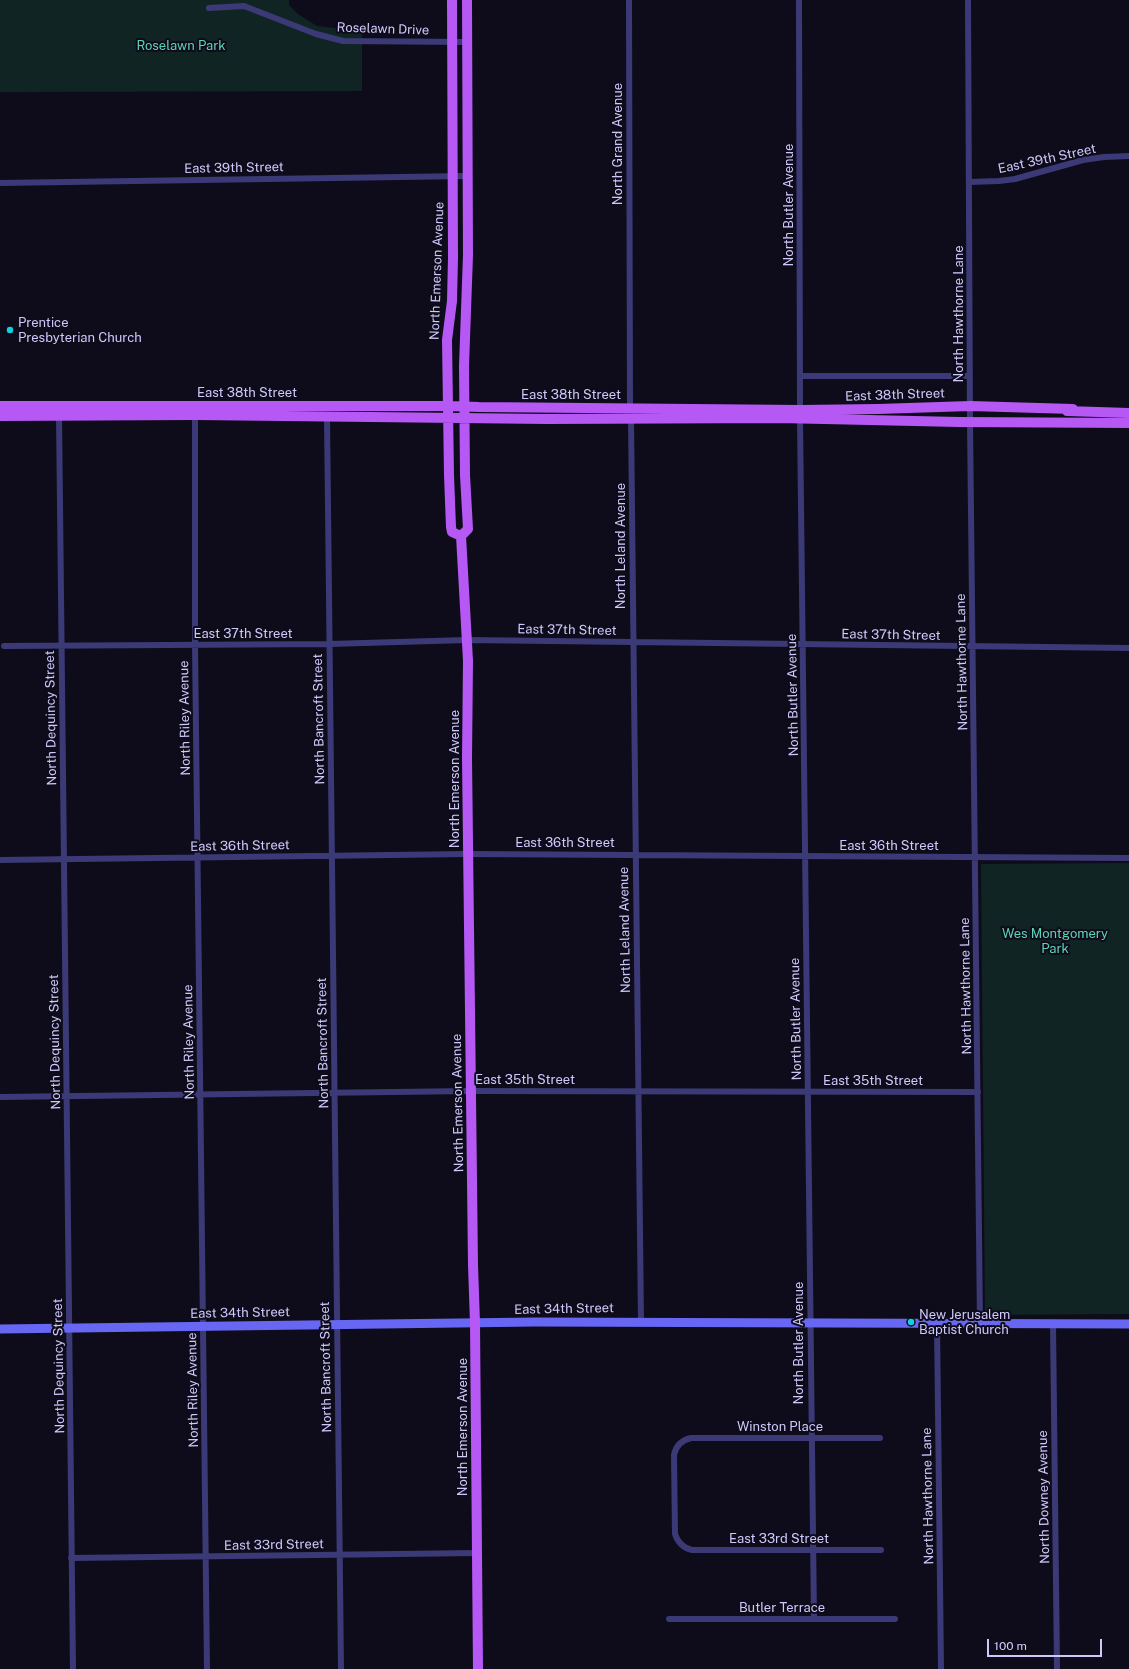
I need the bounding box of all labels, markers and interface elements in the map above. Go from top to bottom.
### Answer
street label: Roselawn Drive [336,20,430,38]
park label: Roselawn Park [136,38,226,54]
street label: North Grand Avenue [610,83,626,205]
street label: East 39th Street [997,141,1097,177]
street label: North Butler Avenue [781,144,797,266]
street label: East 39th Street [184,159,284,177]
street label: North Emerson Avenue [427,202,447,340]
street label: North Hawthorne Lane [951,245,967,383]
place label: Prentice Presbyterian Church [18,315,142,346]
marker: Prentice Presbyterian Church [5,325,15,335]
street label: East 38th Street [197,385,297,401]
street label: East 38th Street [845,385,945,405]
street label: East 38th Street [521,387,621,403]
street label: North Leland Avenue [613,483,629,609]
street label: North Hawthorne Lane [953,593,971,731]
street label: East 37th Street [517,621,617,639]
street label: East 37th Street [193,626,293,642]
street label: East 37th Street [841,626,941,644]
street label: North Butler Avenue [784,633,802,757]
street label: North Dequincy Street [42,650,60,786]
street label: North Bancroft Street [310,653,328,785]
street label: North Riley Avenue [176,660,194,776]
street label: North Emerson Avenue [447,710,463,848]
street label: East 36th Street [515,835,615,851]
street label: East 36th Street [190,837,290,855]
street label: East 36th Street [839,838,939,854]
street label: North Leland Avenue [616,867,634,993]
street label: North Hawthorne Lane [957,917,975,1055]
park label: Wes Montgomery Park [1002,926,1108,957]
street label: North Butler Avenue [787,957,805,1081]
street label: North Dequincy Street [46,974,64,1110]
street label: North Bancroft Street [314,977,332,1109]
street label: North Riley Avenue [180,984,198,1100]
street label: North Emerson Avenue [449,1034,467,1172]
street label: East 35th Street [475,1072,575,1088]
street label: East 35th Street [823,1073,923,1089]
street label: North Butler Avenue [791,1282,807,1404]
street label: North Dequincy Street [50,1298,68,1434]
street label: East 34th Street [514,1300,614,1318]
street label: North Bancroft Street [317,1301,335,1433]
street label: East 34th Street [190,1304,290,1322]
place label: New Jerusalem Baptist Church [919,1307,1010,1338]
marker: New Jerusalem Baptist Church [906,1317,916,1327]
street label: North Riley Avenue [184,1332,202,1448]
street label: North Emerson Avenue [455,1358,471,1496]
street label: Winston Place [737,1419,823,1435]
street label: North Hawthorne Lane [919,1427,937,1565]
street label: North Downey Avenue [1035,1430,1053,1564]
street label: East 33rd Street [729,1531,829,1547]
street label: East 33rd Street [224,1536,324,1554]
street label: Butler Terrace [739,1600,825,1616]
scale bar [989,1631,1104,1657]
text: 100 m [994,1639,1027,1653]

